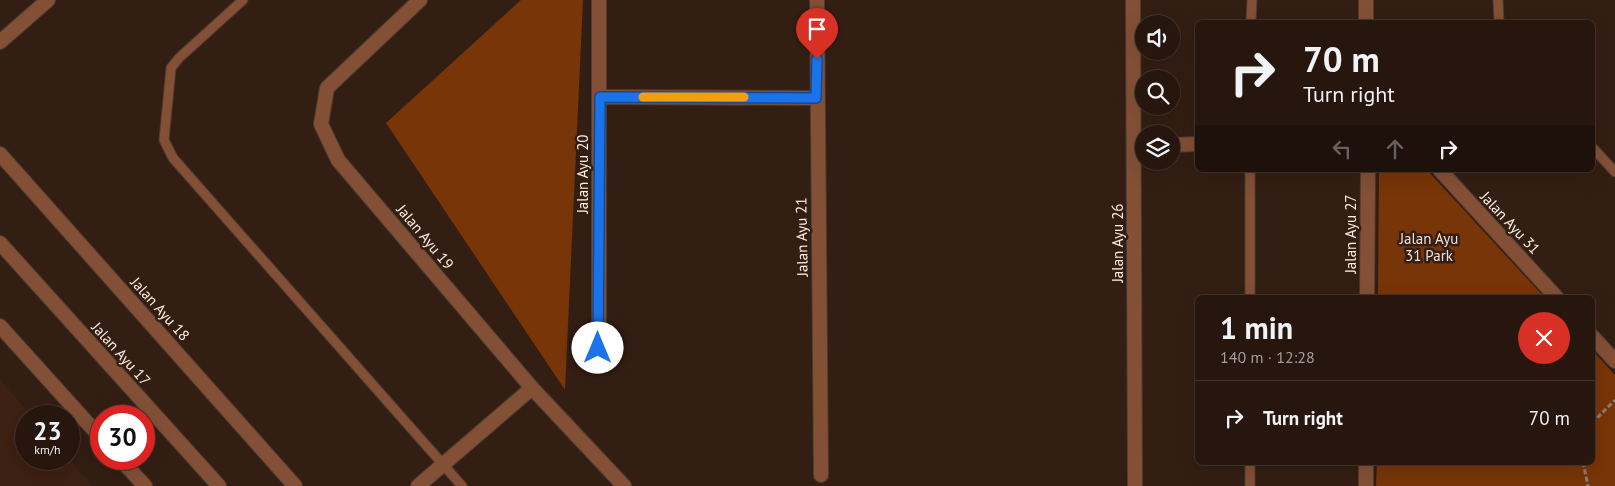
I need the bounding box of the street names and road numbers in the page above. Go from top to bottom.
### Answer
street label: Jalan Ayu 20 [573,134,592,215]
street label: Jalan Ayu 31 [1476,187,1544,258]
street label: Jalan Ayu 27 [1341,194,1360,275]
street label: Jalan Ayu 21 [791,197,812,278]
street label: Jalan Ayu 19 [392,200,458,273]
street label: Jalan Ayu 26 [1108,203,1127,284]
street label: Jalan Ayu 18 [126,272,194,344]
street label: Jalan Ayu 17 [87,317,155,389]

